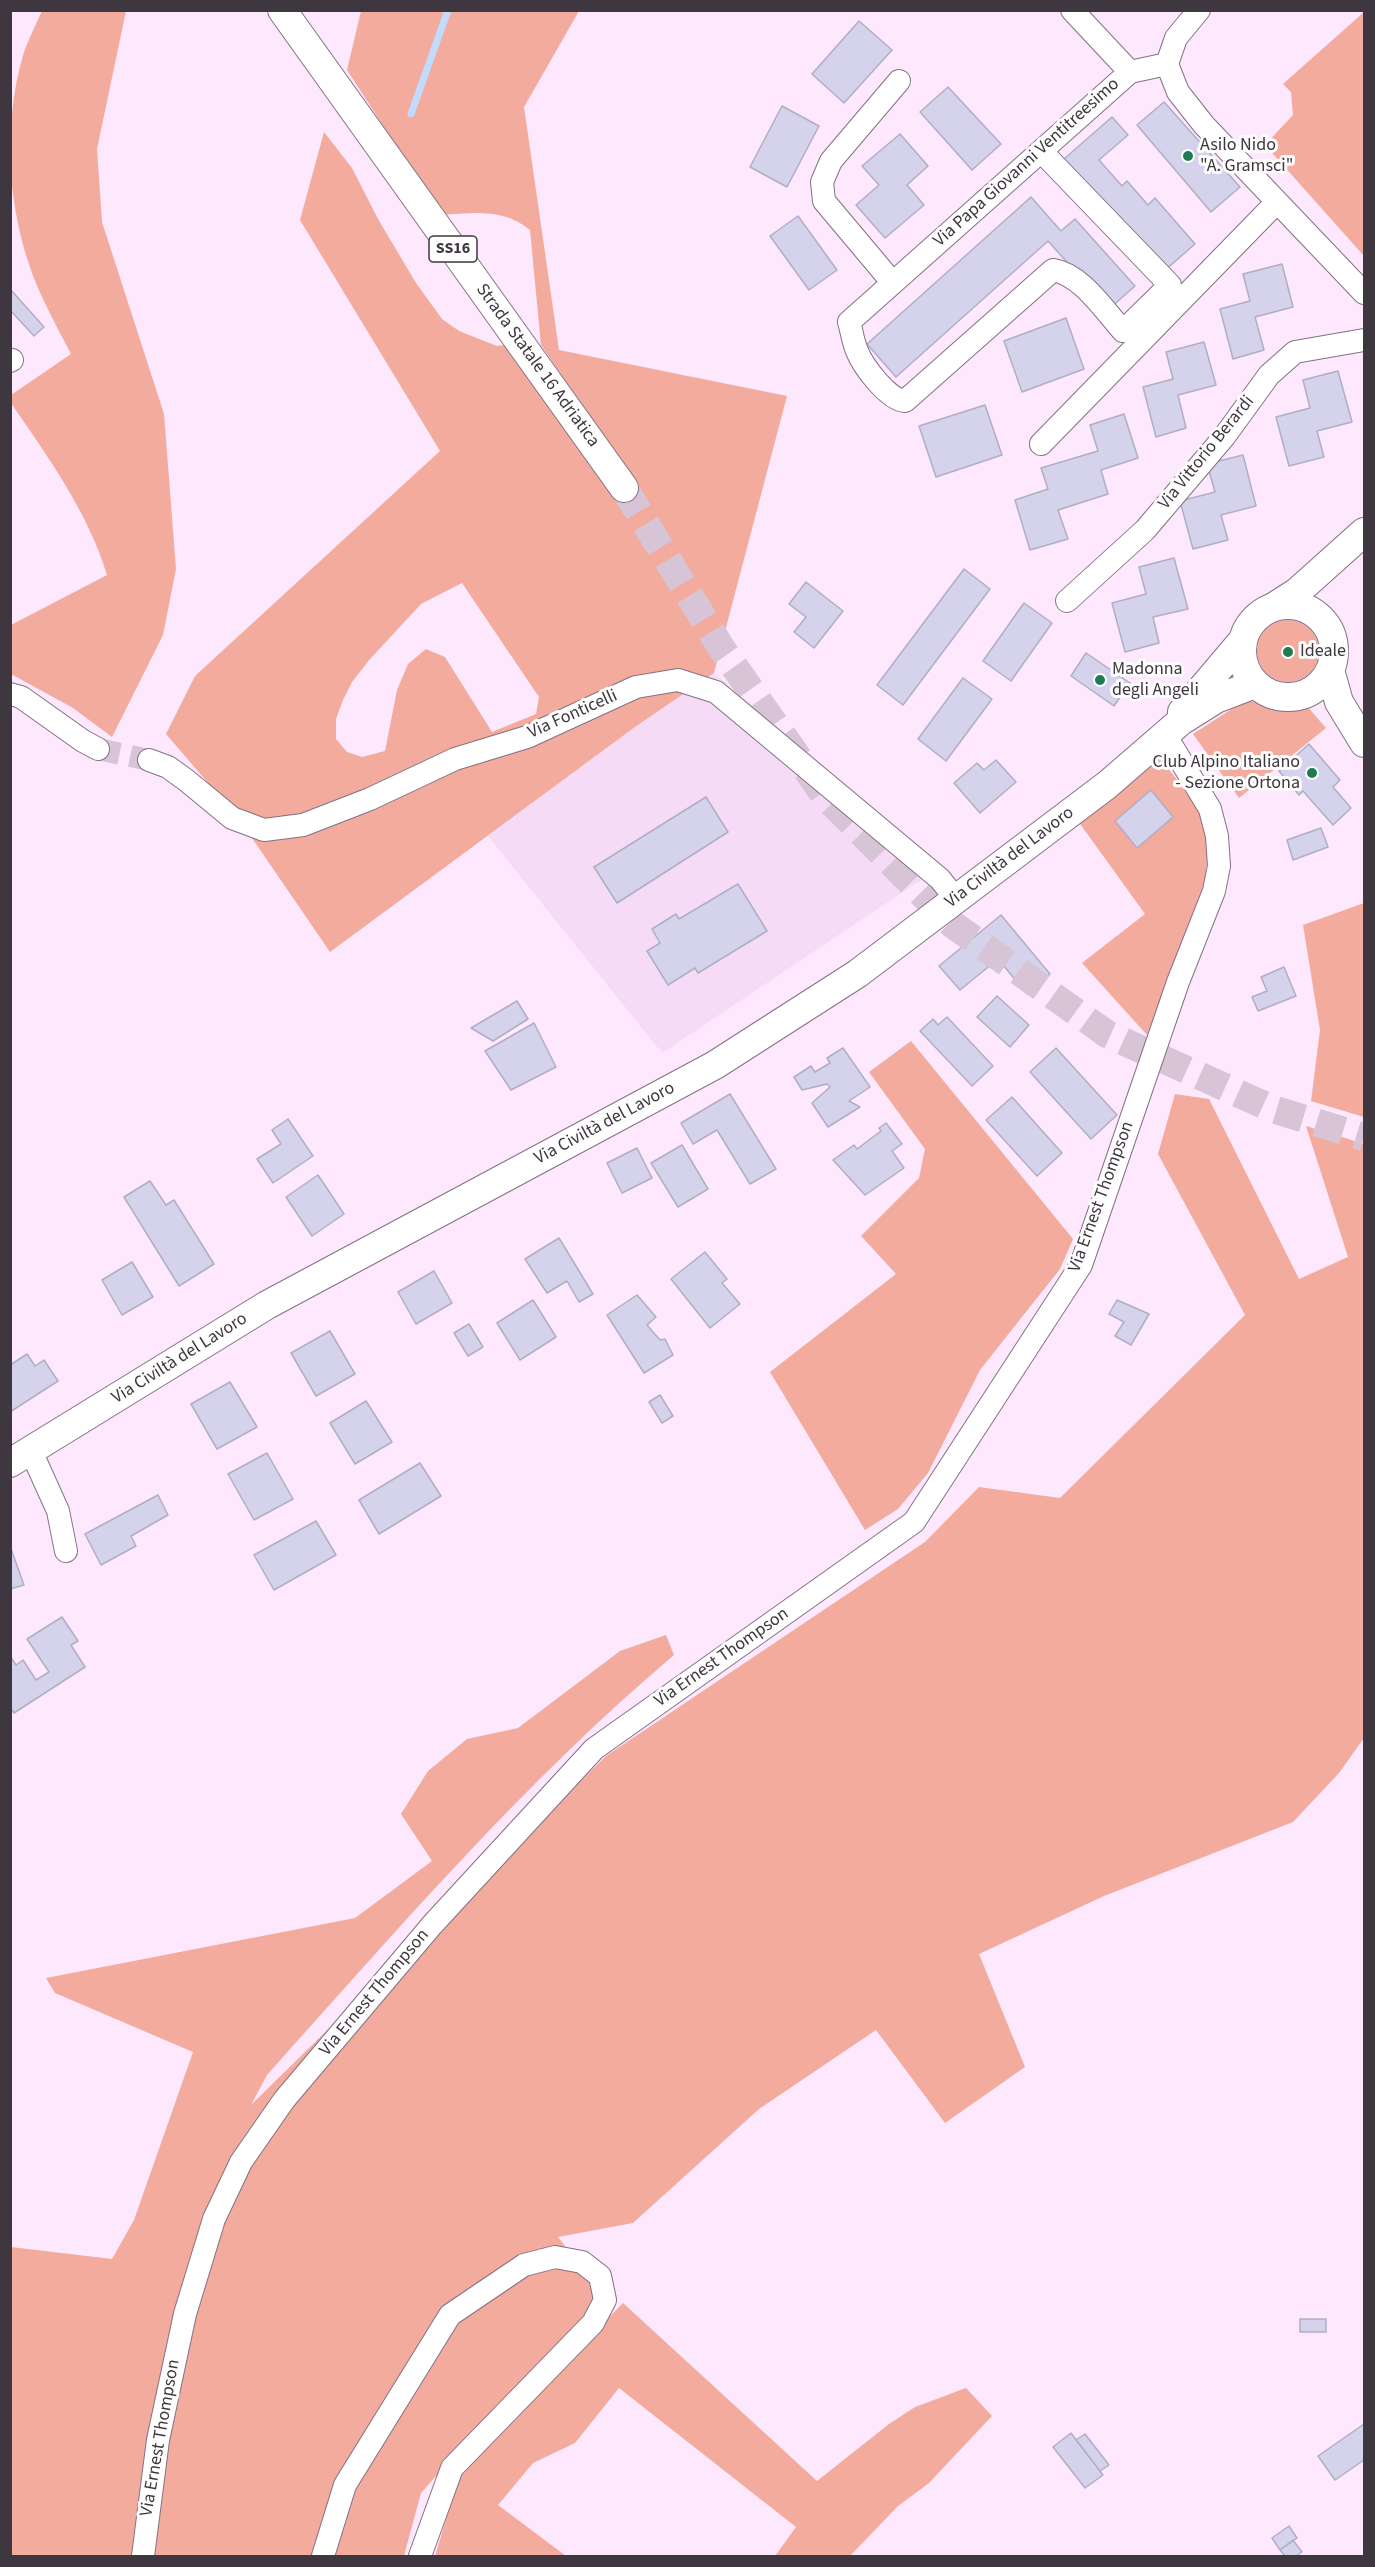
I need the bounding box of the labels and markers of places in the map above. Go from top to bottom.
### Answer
place label: Asilo Nido "A. Gramsci" [1200,135,1293,178]
marker: Asilo Nido "A. Gramsci" [1181,149,1195,163]
place label: Ideale [1300,641,1346,663]
marker: Ideale [1281,645,1295,659]
place label: Madonna degli Angeli [1112,659,1199,702]
marker: Madonna degli Angeli [1093,673,1107,687]
place label: Club Alpino Italiano - Sezione Ortona [1153,752,1300,795]
marker: Club Alpino Italiano - Sezione Ortona [1305,766,1319,780]

